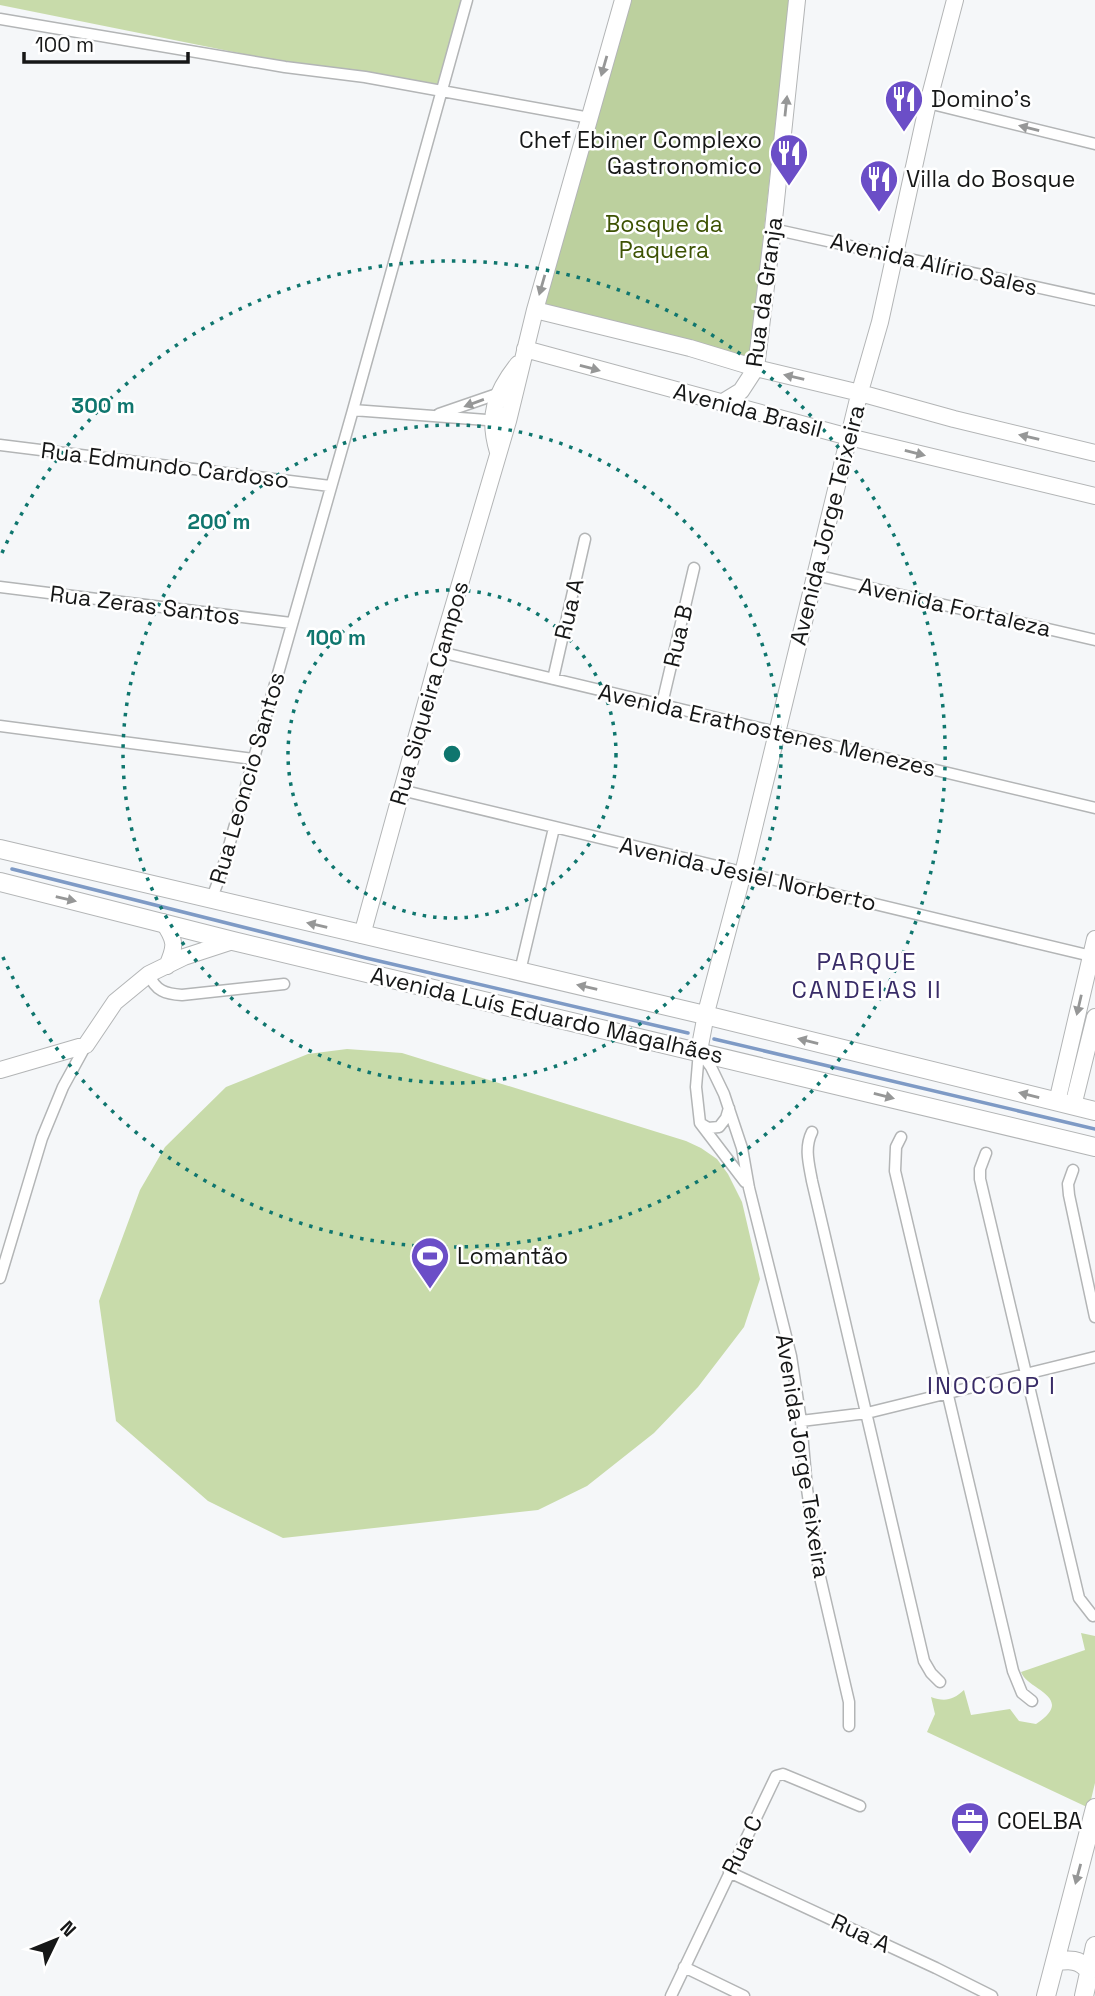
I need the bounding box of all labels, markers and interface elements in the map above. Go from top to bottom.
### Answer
scale bar [24,21,189,65]
text: 100 m [35,31,94,58]
one-way arrow [599,55,609,76]
restaurant icon: Domino's [883,78,925,133]
place label: Domino's [931,84,1031,114]
one-way arrow [781,95,792,117]
one-way arrow [1018,122,1040,133]
place label: Chef Ebiner Complexo Gastronomico [519,125,762,181]
restaurant icon: Chef Ebiner Complexo Gastronomico [768,132,810,187]
restaurant icon: Villa do Bosque [858,158,900,213]
place label: Villa do Bosque [906,164,1075,194]
park label: Bosque da Paquera [605,209,723,265]
street label: Rua da Granja [739,215,789,369]
street label: Avenida Alírio Sales [827,226,1041,302]
one-way arrow [537,274,547,295]
one-way arrow [579,363,601,374]
one-way arrow [782,371,804,382]
street label: Avenida Brasil [670,376,826,444]
text: 300 m [71,392,135,419]
one-way arrow [463,398,484,409]
street label: Avenida Jorge Teixeira [783,402,871,648]
one-way arrow [1018,431,1040,442]
street label: Rua Edmundo Cardoso [39,435,291,495]
one-way arrow [904,448,926,459]
text: 200 m [188,508,250,535]
street label: Avenida Fortaleza [856,570,1054,644]
street label: Rua A [547,575,591,643]
street label: Rua Siqueira Campos [383,577,475,809]
street label: Rua Zeras Santos [48,578,242,632]
street label: Rua B [656,602,700,670]
text: 100 m [306,624,366,651]
street label: Rua Leoncio Santos [202,668,292,888]
street label: Avenida Erathostenes Menezes [595,677,939,783]
centre of rings [440,742,464,766]
street label: Avenida Jesiel Norberto [617,830,879,918]
one-way arrow [55,894,77,905]
one-way arrow [306,919,328,930]
district label: PARQUE CANDEIAS II [791,946,943,1005]
street label: Avenida Luís Eduardo Magalhães [368,960,726,1070]
one-way arrow [576,981,598,992]
one-way arrow [1074,994,1085,1016]
one-way arrow [797,1035,819,1046]
one-way arrow [1018,1089,1040,1100]
one-way arrow [873,1091,895,1102]
sports icon: Lomantão [409,1235,451,1290]
place label: Lomantão [457,1241,568,1271]
street label: Avenida Jorge Teixeira [769,1332,837,1580]
district label: INOCOOP I [927,1370,1057,1401]
office icon: COELBA [949,1800,991,1855]
place label: COELBA [997,1806,1082,1836]
street label: Rua C [715,1810,769,1880]
one-way arrow [1072,1863,1083,1885]
north arrow [21,1905,91,1975]
street label: Rua A [827,1906,895,1960]
text: N [55,1916,82,1942]

